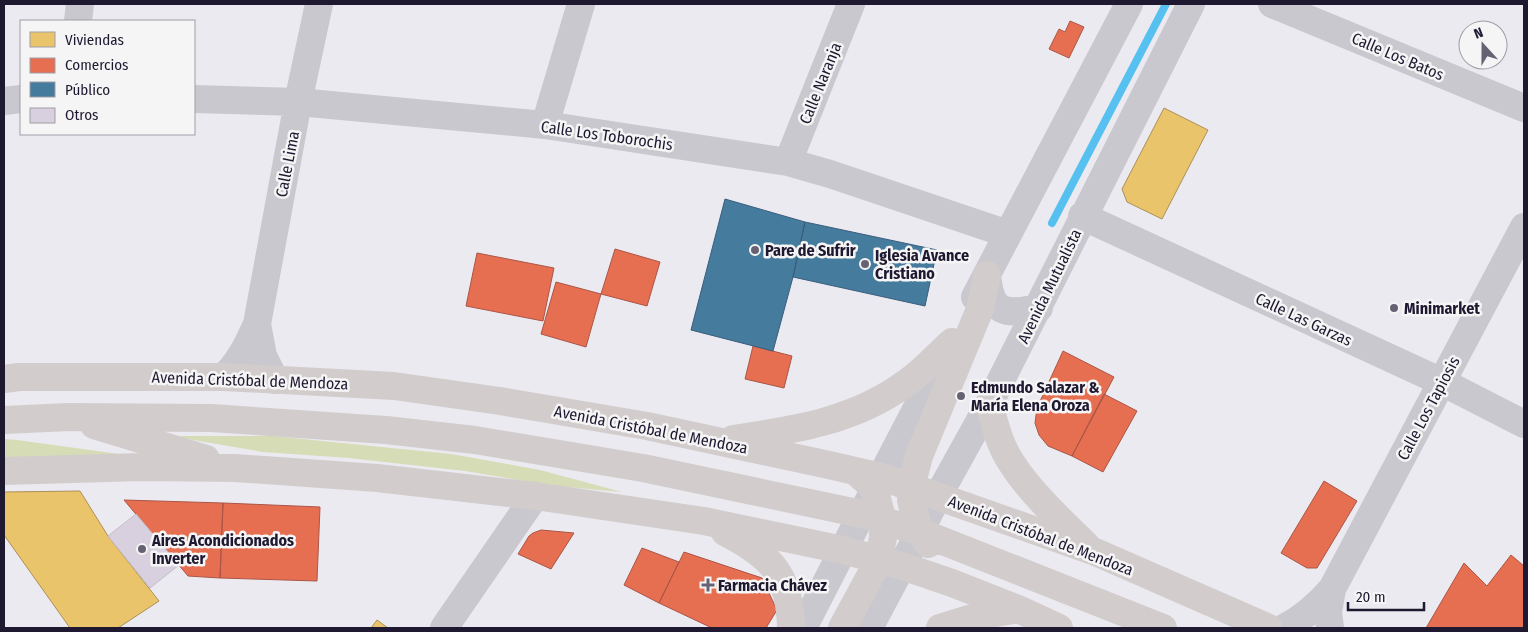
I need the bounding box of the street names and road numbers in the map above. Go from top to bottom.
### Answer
street label: Calle Los Batos [1349,29,1447,84]
street label: Calle Naranja [795,39,846,127]
street label: Calle Los Toborochis [540,117,674,154]
street label: Calle Lima [272,129,303,199]
street label: Avenida Mutualista [1013,226,1085,347]
street label: Calle Las Garzas [1253,289,1355,350]
street label: Calle Los Tapiosis [1393,353,1464,463]
street label: Avenida Cristóbal de Mendoza [151,368,349,393]
street label: Avenida Cristóbal de Mendoza [553,401,749,458]
street label: Avenida Cristóbal de Mendoza [946,491,1136,580]

